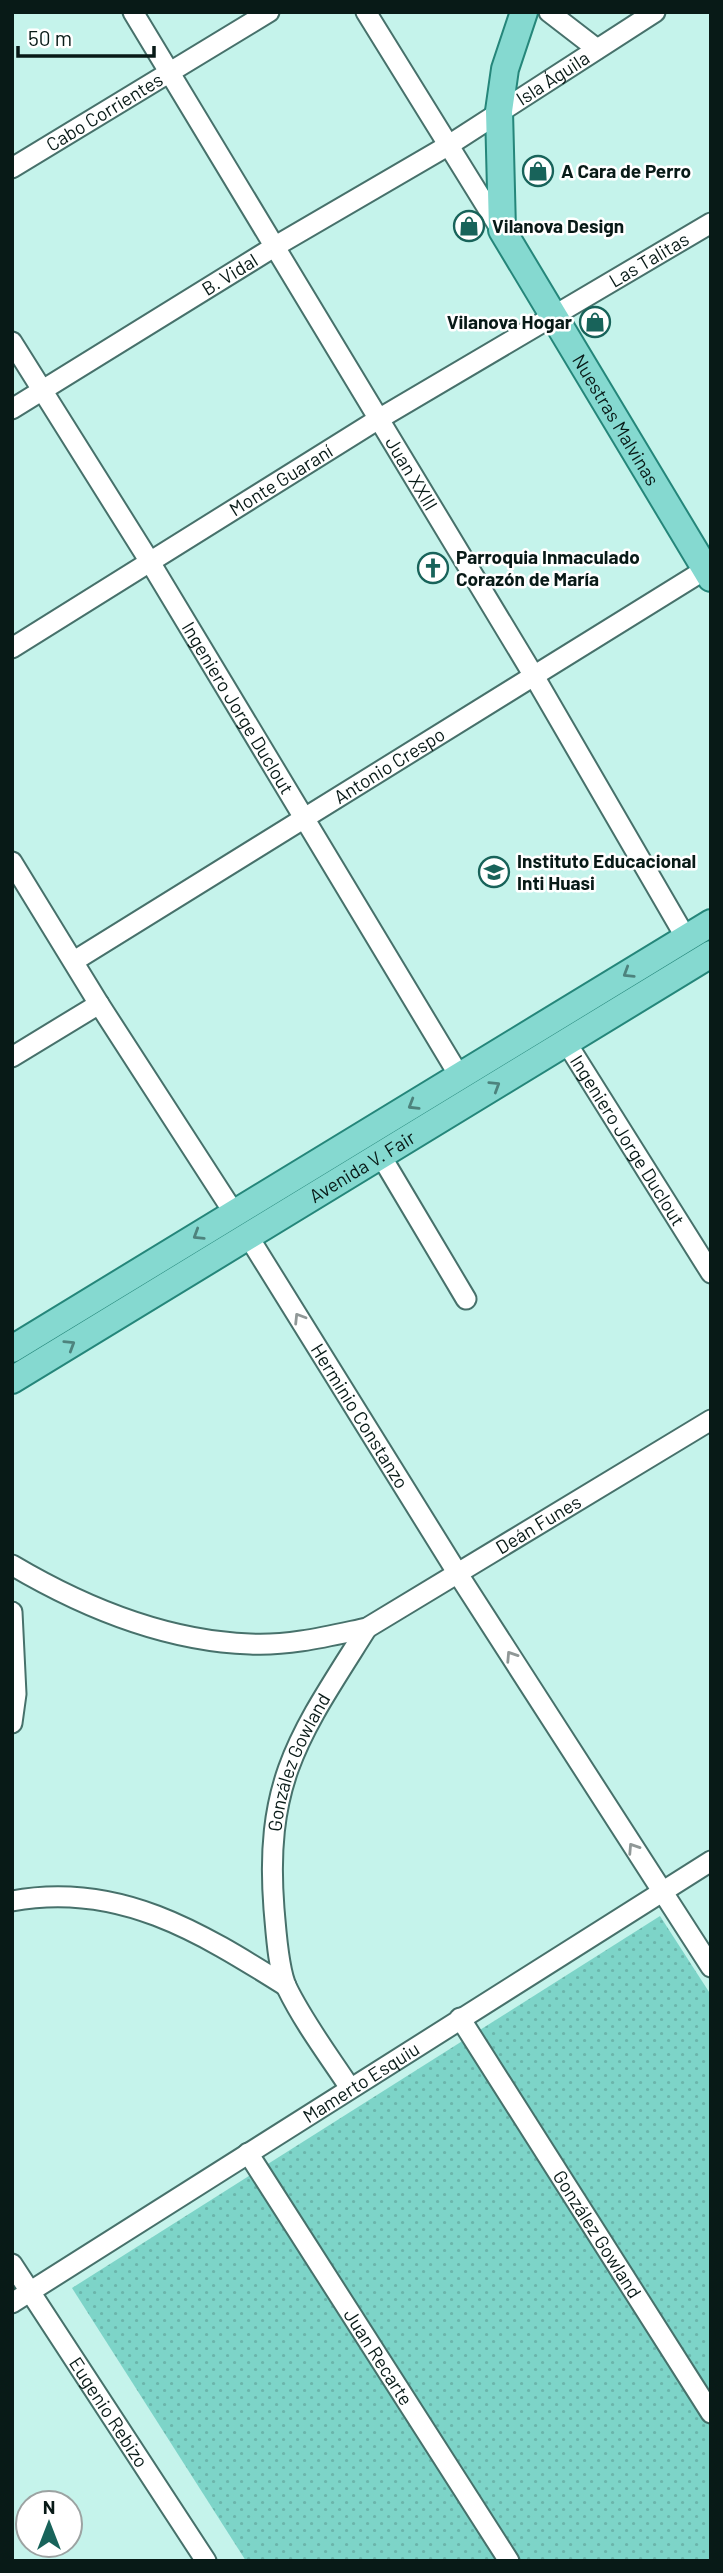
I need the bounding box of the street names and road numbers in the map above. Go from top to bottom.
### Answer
street label: Isla Águila [512,46,593,110]
street label: Cabo Corrientes [42,67,167,156]
street label: Las Talitas [605,227,693,292]
street label: B. Vidal [197,248,262,300]
street label: Nuestras Malvinas [568,350,665,490]
street label: Juan XXIII [381,432,443,514]
street label: Monte Guaraní [225,439,336,520]
street label: Ingeniero Jorge Duclout [178,617,299,798]
street label: Antonio Crespo [329,722,449,808]
street label: Ingeniero Jorge Duclout [566,1050,690,1230]
street label: Avenida V. Fair [305,1125,419,1207]
street label: Herminio Constanzo [307,1339,414,1493]
street label: Deán Funes [491,1489,585,1558]
street label: González Gowland [262,1689,335,1833]
street label: Mamerto Esquiu [298,2036,423,2127]
street label: González Gowland [549,2166,647,2302]
street label: Juan Recarte [339,2304,418,2409]
street label: Eugenio Rebizo [65,2352,154,2471]

